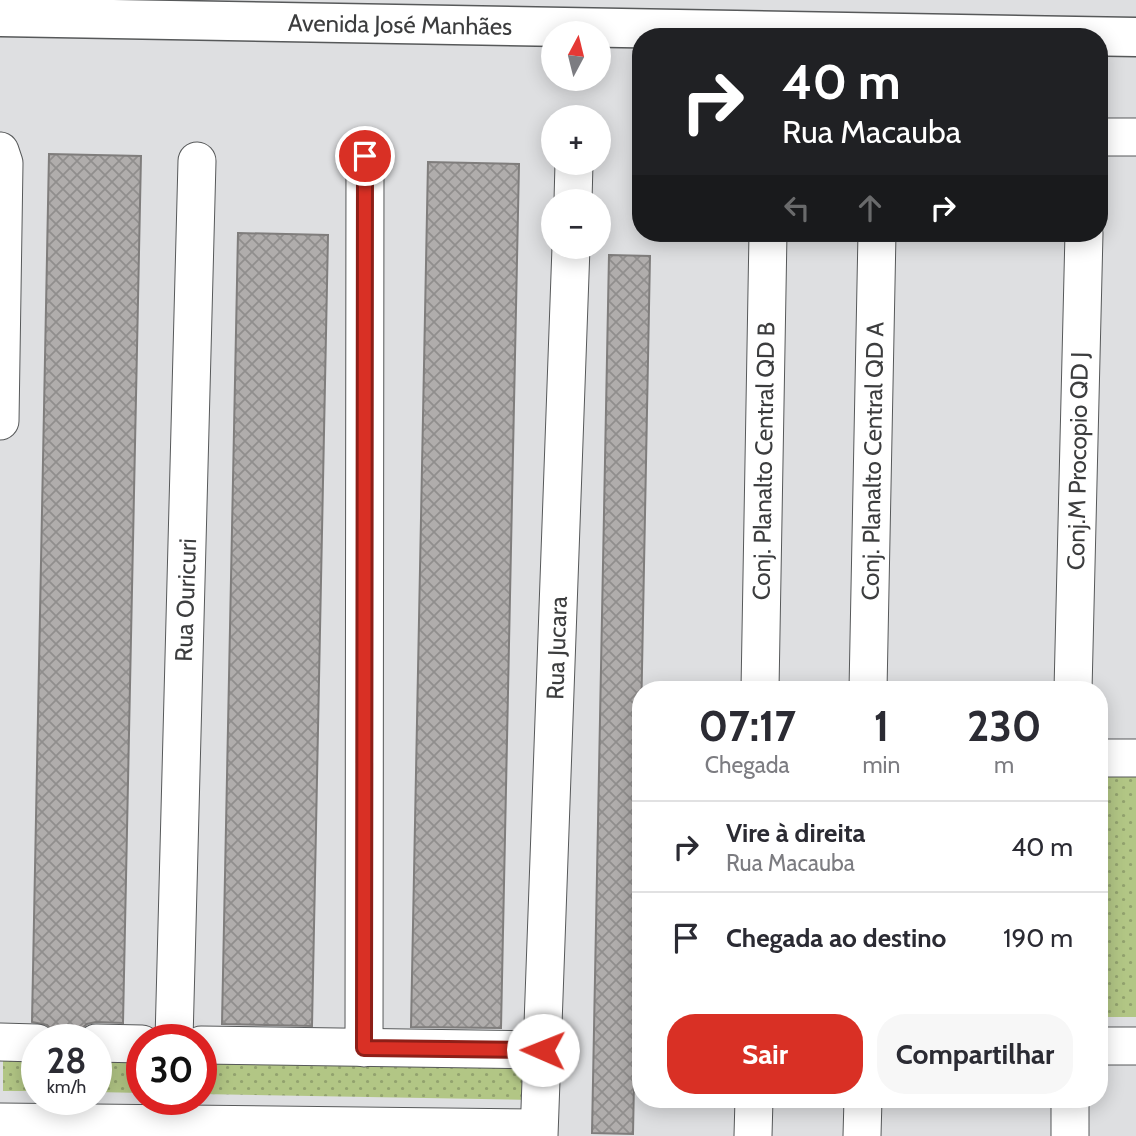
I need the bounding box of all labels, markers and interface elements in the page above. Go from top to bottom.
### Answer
street label: Avenida José Manhães [288,8,512,41]
north arrow [541,21,611,91]
map controls [541,21,611,259]
text: 40 m [782,52,901,111]
icon: right [667,56,758,147]
button: + [541,105,611,175]
text: Rua Macauba [782,112,961,151]
pin [335,126,395,186]
icon: arrive [346,137,384,175]
button: − [541,189,611,259]
icon: left [778,189,816,227]
icon: ahead [851,189,889,227]
icon: right [924,189,962,227]
street label: Conj. Planalto Central QD A [856,321,889,601]
street label: Conj. Planalto Central QD B [747,322,780,600]
street label: Conj.M Procopio QD J [1061,352,1094,570]
street label: Rua Ouricuri [169,538,202,662]
street label: Rua Jucara [540,595,573,700]
text: 07:17 [699,700,796,752]
text: 1 [874,700,889,752]
text: 230 [967,700,1041,752]
text: Chegada [705,751,790,779]
text: min [862,751,900,779]
text: m [994,751,1014,779]
text: Vire à direita [726,817,866,849]
icon: right [667,828,705,866]
text: 40 m [1011,831,1073,863]
text: Rua Macauba [726,849,855,877]
icon: arrive [667,919,705,957]
text: Chegada ao destino [726,922,946,954]
text: 190 m [1003,922,1073,954]
position arrow [506,1013,580,1087]
button: Sair [667,1014,863,1094]
button: Compartilhar [877,1014,1073,1094]
speed limit sign: 30 [126,1024,217,1115]
text: 28 [47,1039,86,1082]
text: km/h [47,1076,86,1098]

